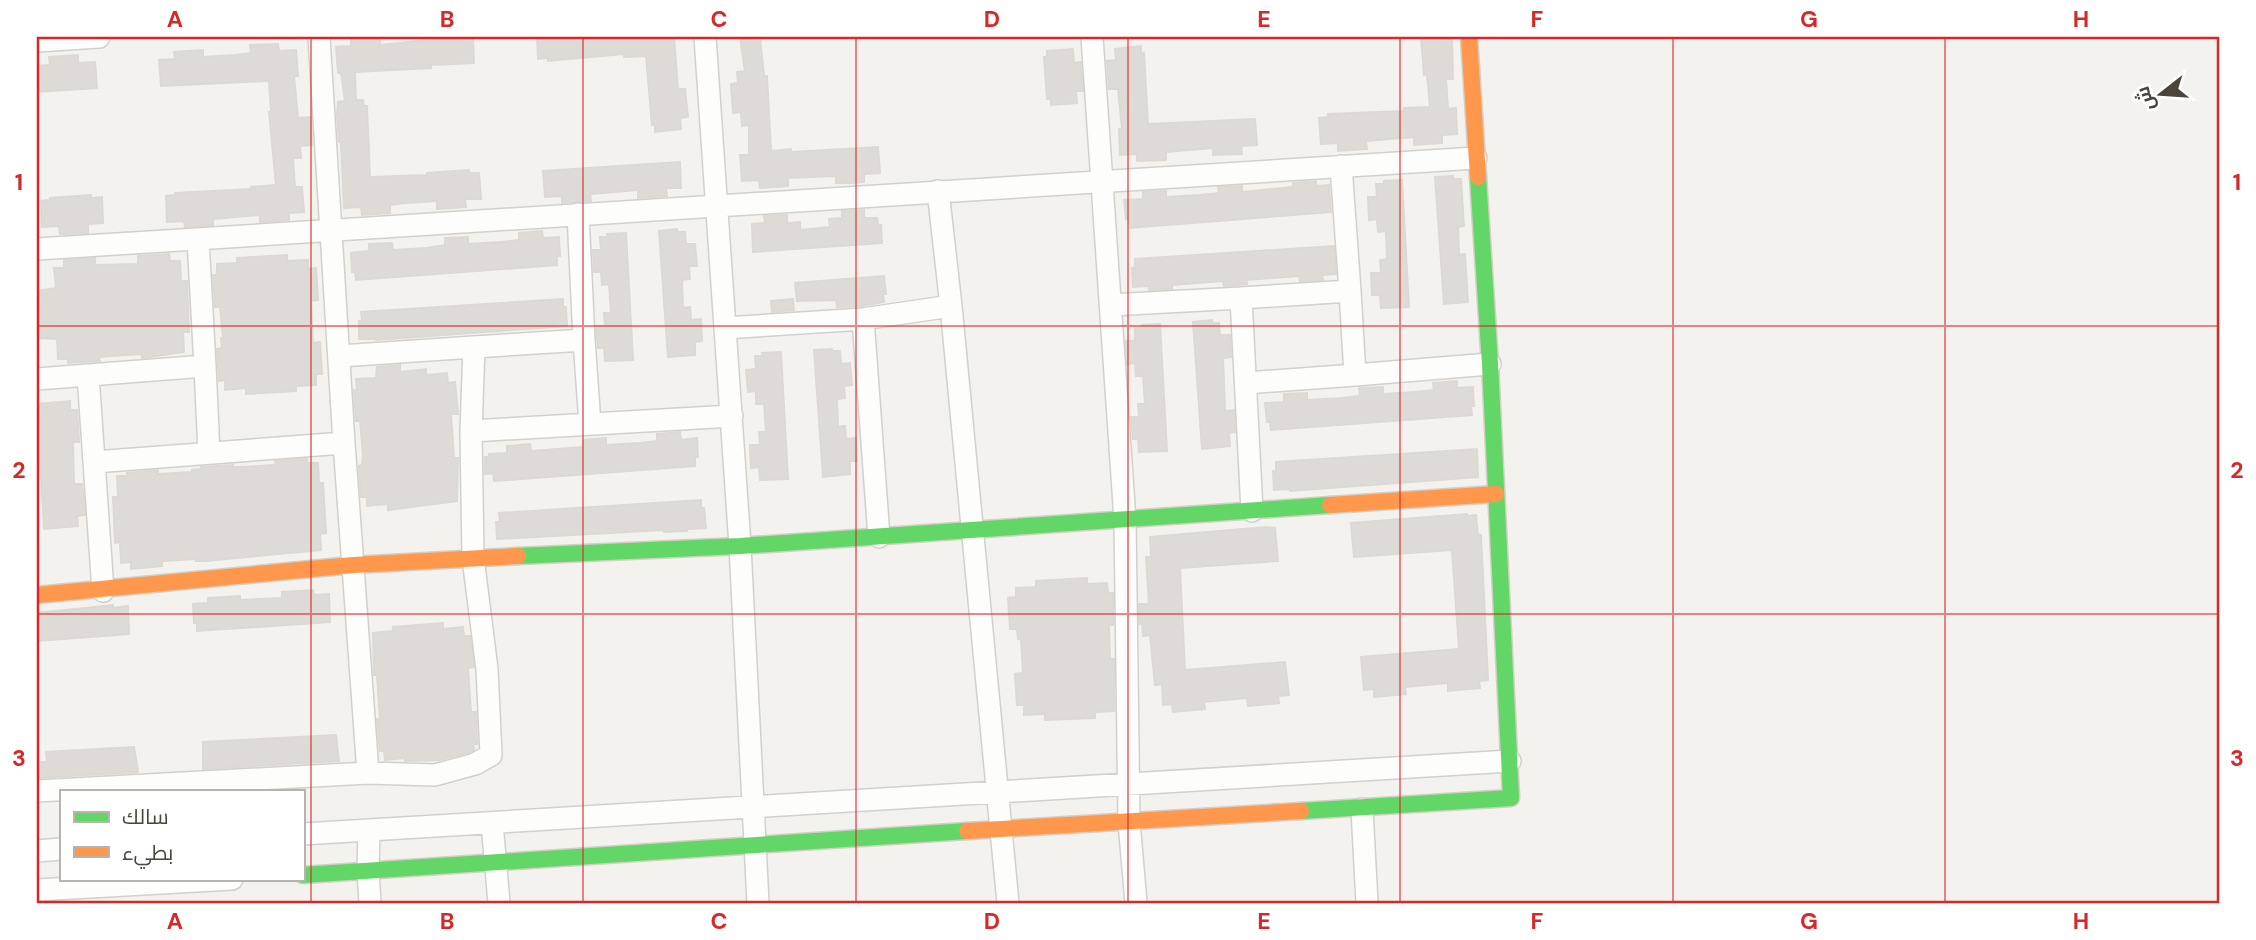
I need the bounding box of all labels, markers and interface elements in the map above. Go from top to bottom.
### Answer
text: A [167,4,183,34]
text: B [440,4,454,34]
text: C [711,4,727,34]
text: D [984,4,1000,34]
text: E [1257,4,1271,34]
text: F [1531,4,1544,34]
text: G [1800,4,1818,34]
text: H [2073,4,2089,34]
north arrow [2126,60,2196,130]
text: ش [2130,84,2161,114]
text: 1 [15,167,23,197]
text: 1 [2233,167,2241,197]
text: 2 [12,455,26,485]
text: 2 [2230,455,2244,485]
text: 3 [12,743,26,773]
text: 3 [2230,743,2244,773]
legend [60,790,304,880]
text: سالك [122,803,169,831]
text: بطيء [122,839,173,869]
text: A [167,906,183,936]
text: B [440,906,454,936]
text: C [711,906,727,936]
text: D [984,906,1000,936]
text: E [1257,906,1271,936]
text: F [1531,906,1544,936]
text: G [1800,906,1818,936]
text: H [2073,906,2089,936]

